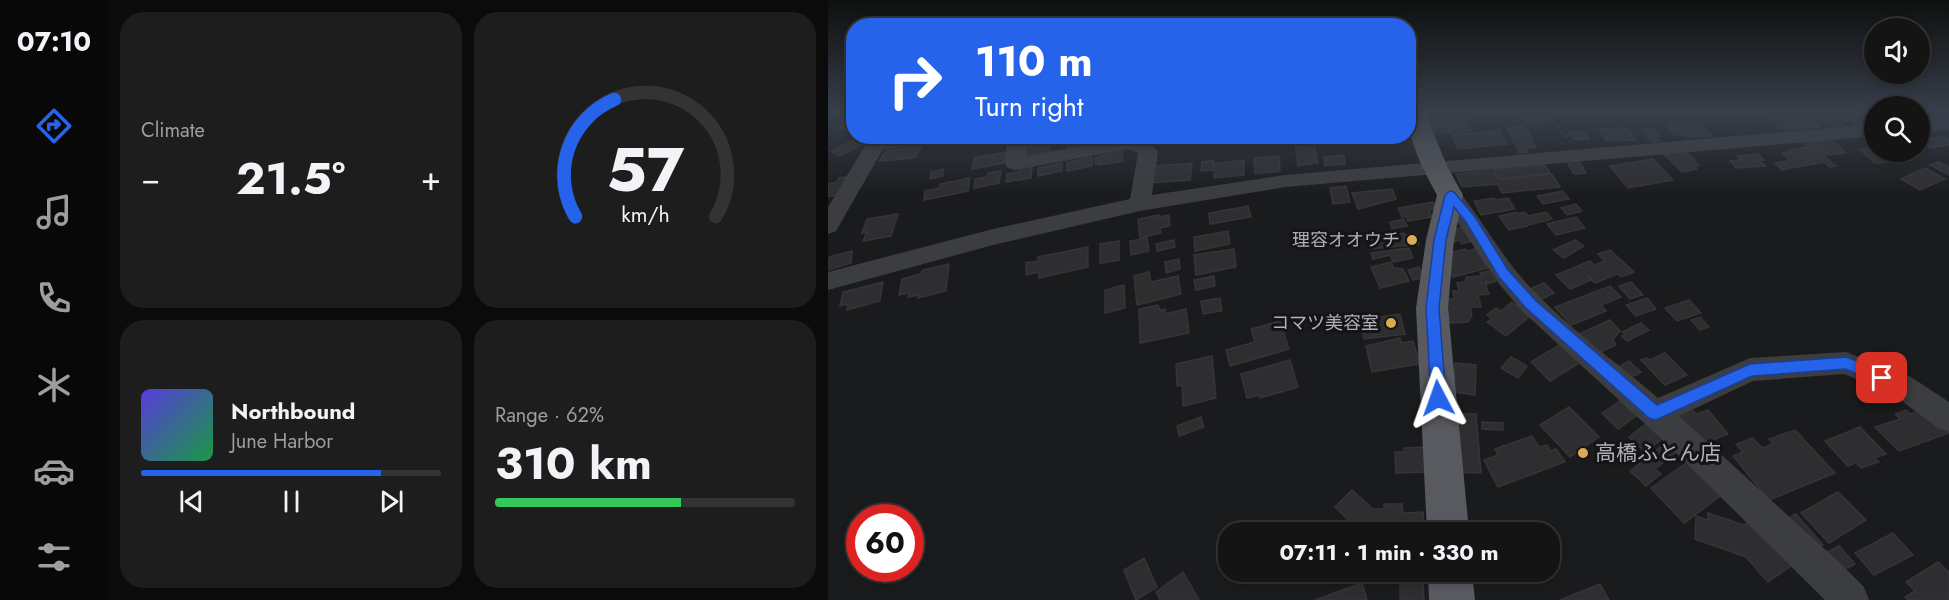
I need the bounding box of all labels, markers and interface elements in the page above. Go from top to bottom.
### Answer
map controls [1864,18,1930,162]
button: sound [1864,18,1930,84]
text: 07:10 [17,22,91,61]
text: 110 m [975,31,1093,92]
icon: right [876,42,954,120]
text: Turn right [975,87,1083,126]
button: search [1864,96,1930,162]
icon: directions [33,105,75,147]
text: Climate [141,116,205,145]
text: 57 [606,124,684,214]
text: 21.5° [236,146,345,211]
text: − [141,155,160,202]
text: + [421,155,441,202]
icon: music [33,191,75,233]
text: km/h [621,199,669,230]
place label: 理容オオウチ [1292,227,1400,253]
marker: 理容オオウチ [1405,233,1419,247]
icon: phone [33,277,75,319]
place label: コマツ美容室 [1271,310,1379,336]
marker: コマツ美容室 [1384,316,1398,330]
pin [1856,352,1907,403]
icon: arrive [1865,361,1898,394]
icon: climate [33,364,75,406]
position arrow [1406,366,1470,430]
text: Northbound [231,395,355,427]
text: Range · 62% [495,401,604,430]
text: June Harbor [231,427,333,456]
text: 310 km [495,431,652,496]
place label: 高橋ふとん店 [1595,438,1721,468]
marker: 高橋ふとん店 [1576,446,1590,460]
icon: car [33,450,75,492]
icon: previous [175,485,208,518]
icon: pause [275,485,308,518]
icon: next [375,485,408,518]
speed limit sign: 60 [846,504,924,582]
icon: filters [33,536,75,578]
text: 07:11 · 1 min · 330 m [1280,536,1498,568]

